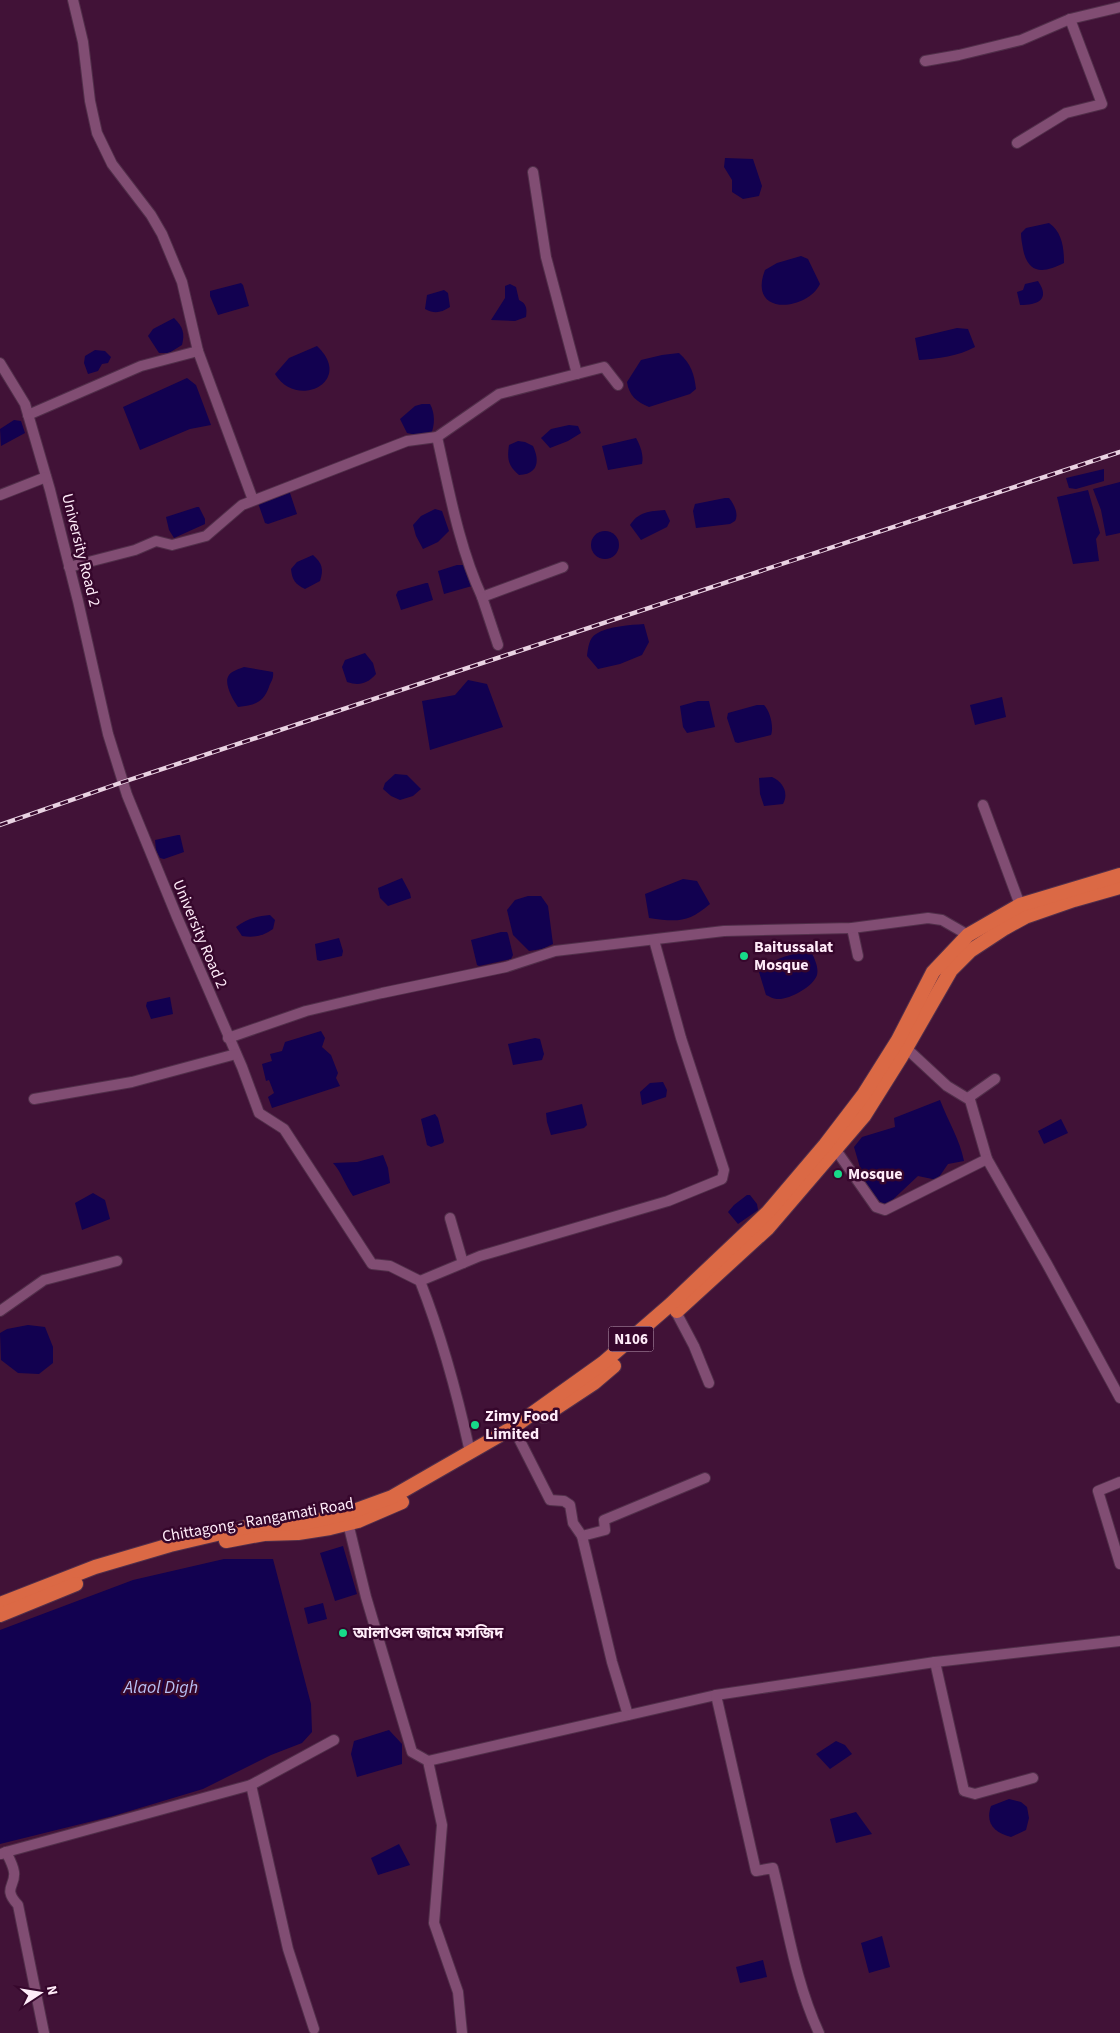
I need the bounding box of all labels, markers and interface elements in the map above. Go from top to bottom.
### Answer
street label: University Road 2 [56,491,106,609]
street label: University Road 2 [167,876,233,992]
place label: Baitussalat Mosque [754,936,833,976]
marker: Baitussalat Mosque [738,950,750,962]
place label: Mosque [848,1163,903,1185]
marker: Mosque [832,1168,844,1180]
road number: N106 [608,1326,654,1352]
place label: Zimy Food Limited [485,1405,558,1445]
marker: Zimy Food Limited [469,1419,481,1431]
street label: Chittagong - Rangamati Road [160,1492,356,1548]
place label: আলাওল জামে মসজিদ [352,1622,504,1644]
marker: আলাওল জামে মসজিদ [337,1627,349,1639]
water label: Alaol Digh [123,1675,198,1700]
north arrow [15,1968,65,2018]
text: N [41,1984,62,1997]

